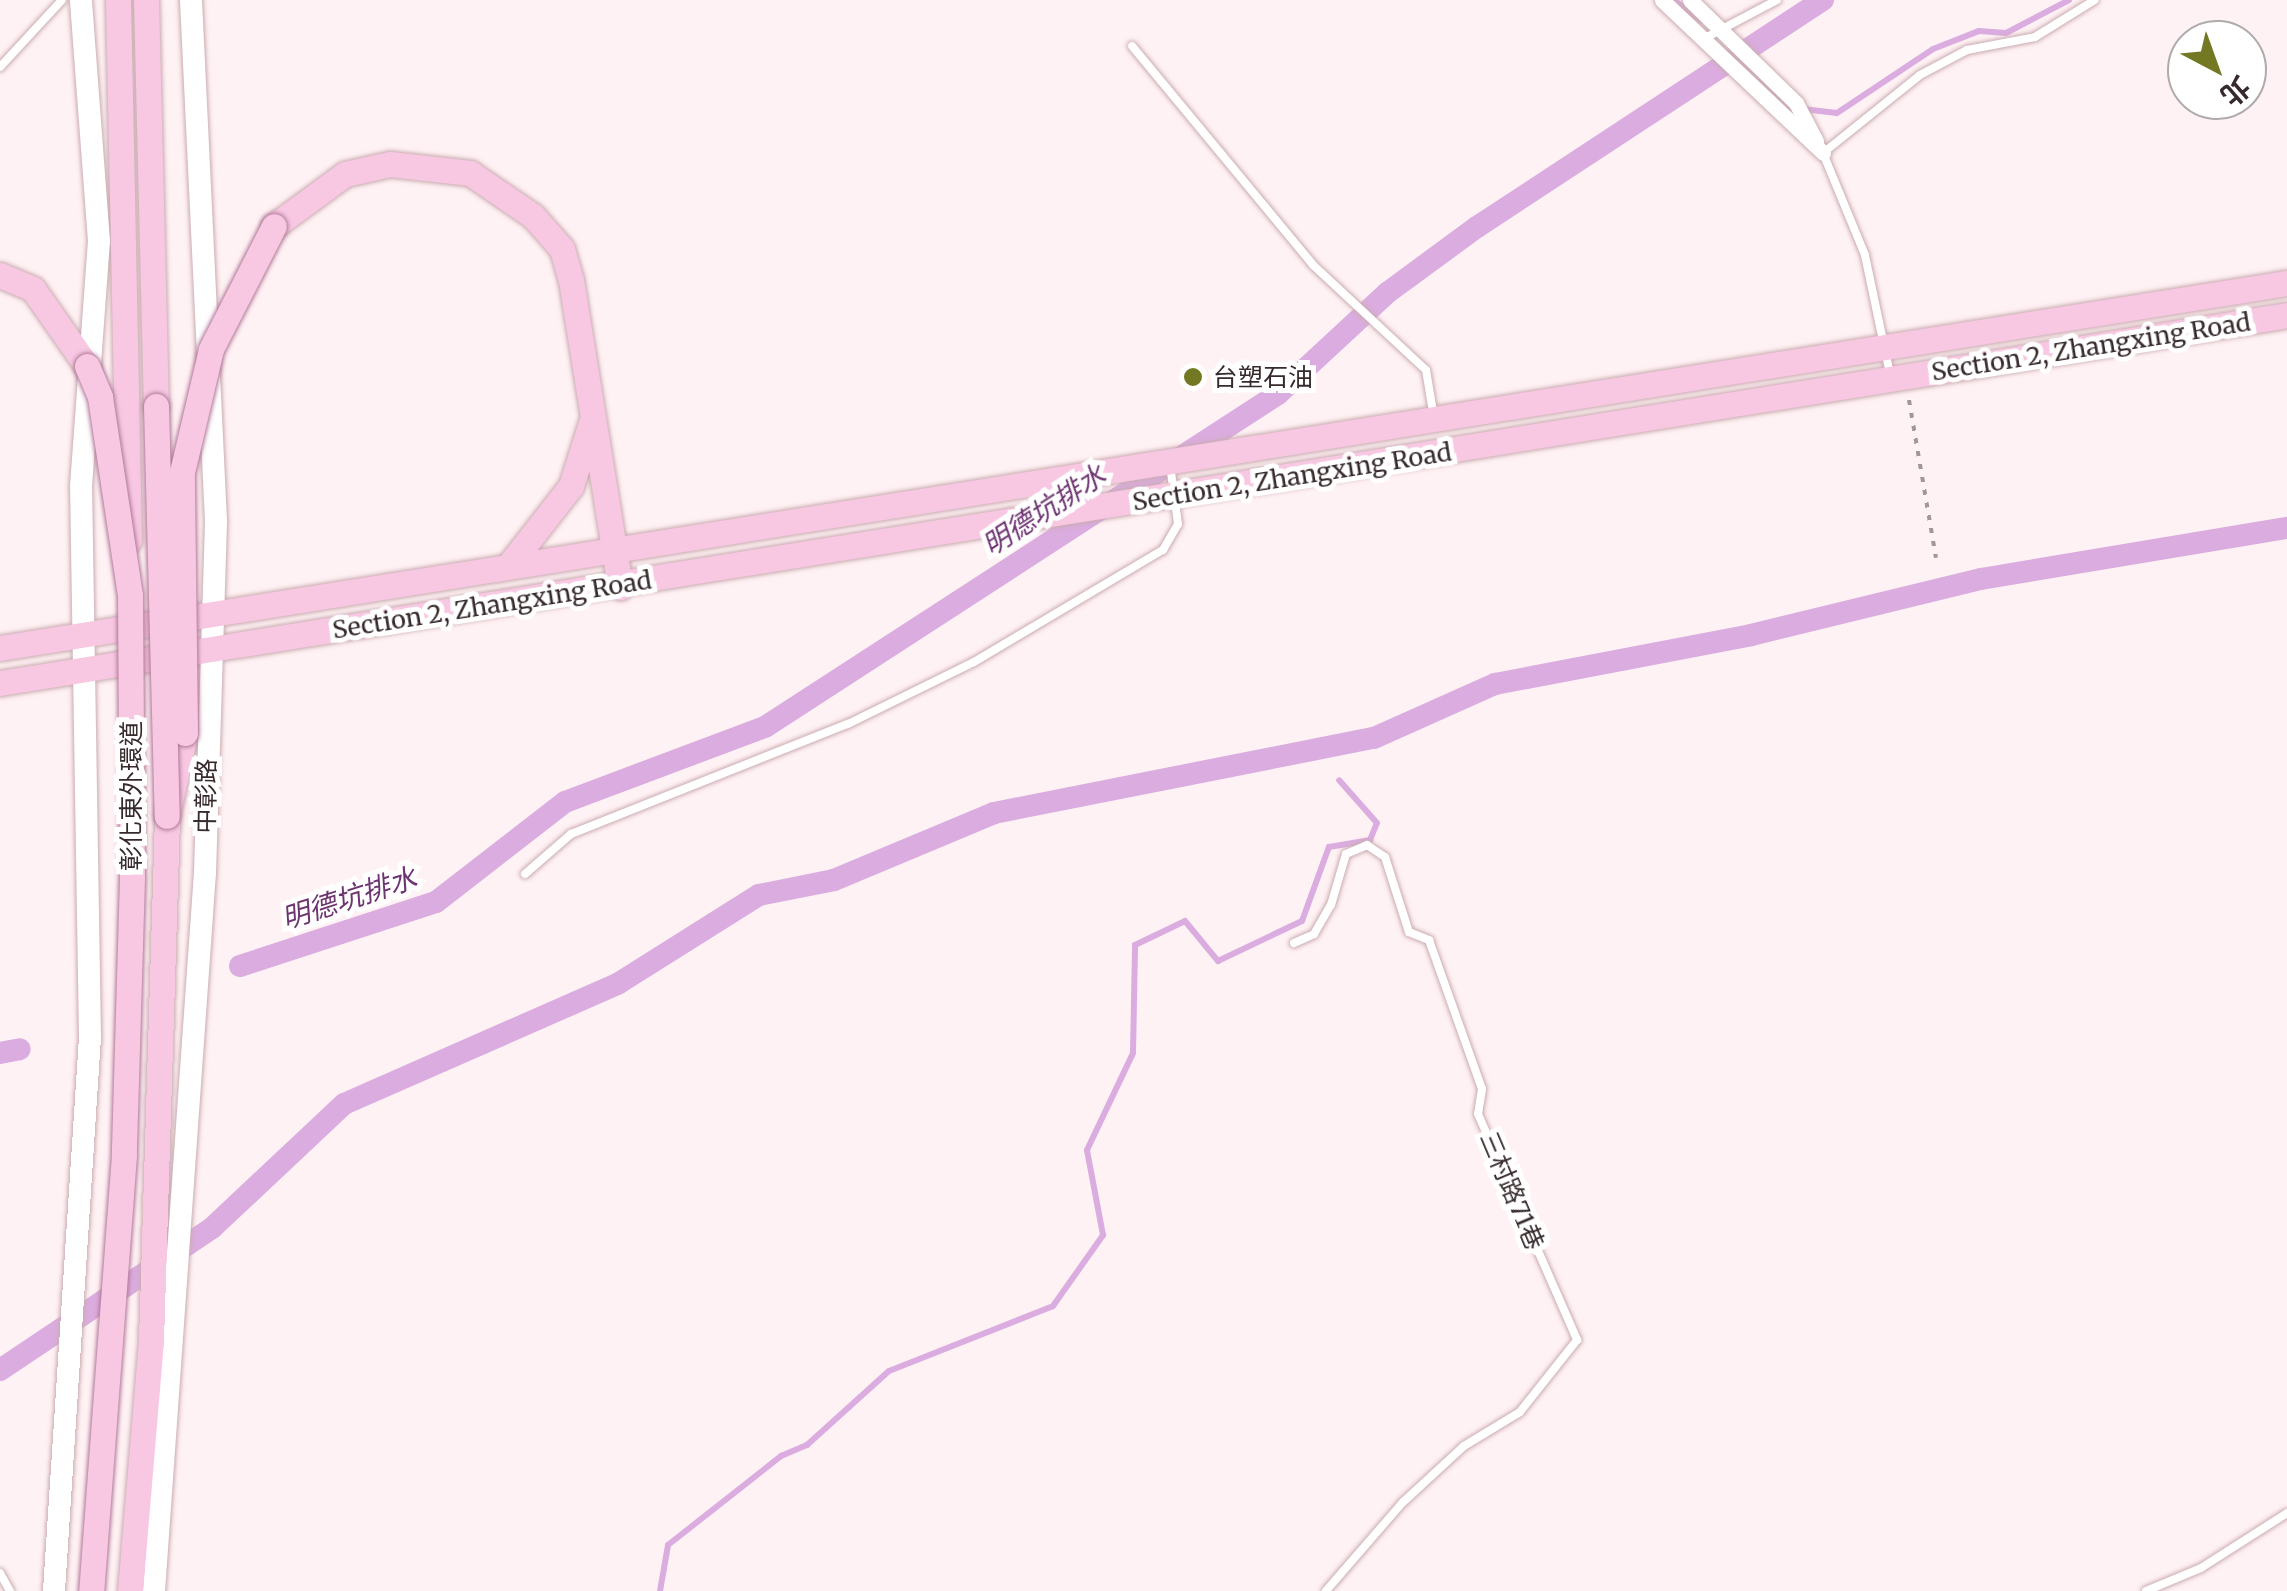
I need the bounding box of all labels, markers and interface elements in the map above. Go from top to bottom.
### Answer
north arrow [2167,20,2267,120]
text: 北 [2213,68,2258,114]
street label: Section 2, Zhangxing Road [1929,307,2253,387]
place label: 台塑石油 [1213,362,1313,392]
marker: 台塑石油 [1182,366,1204,388]
street label: Section 2, Zhangxing Road [1130,437,1454,517]
water label: 明德坑排水 [976,458,1112,562]
street label: Section 2, Zhangxing Road [330,565,654,645]
street label: 彰化東外環道 [116,721,146,871]
street label: 中彰路 [190,758,222,834]
water label: 明德坑排水 [277,860,421,936]
street label: 三村路71巷 [1474,1128,1550,1254]

